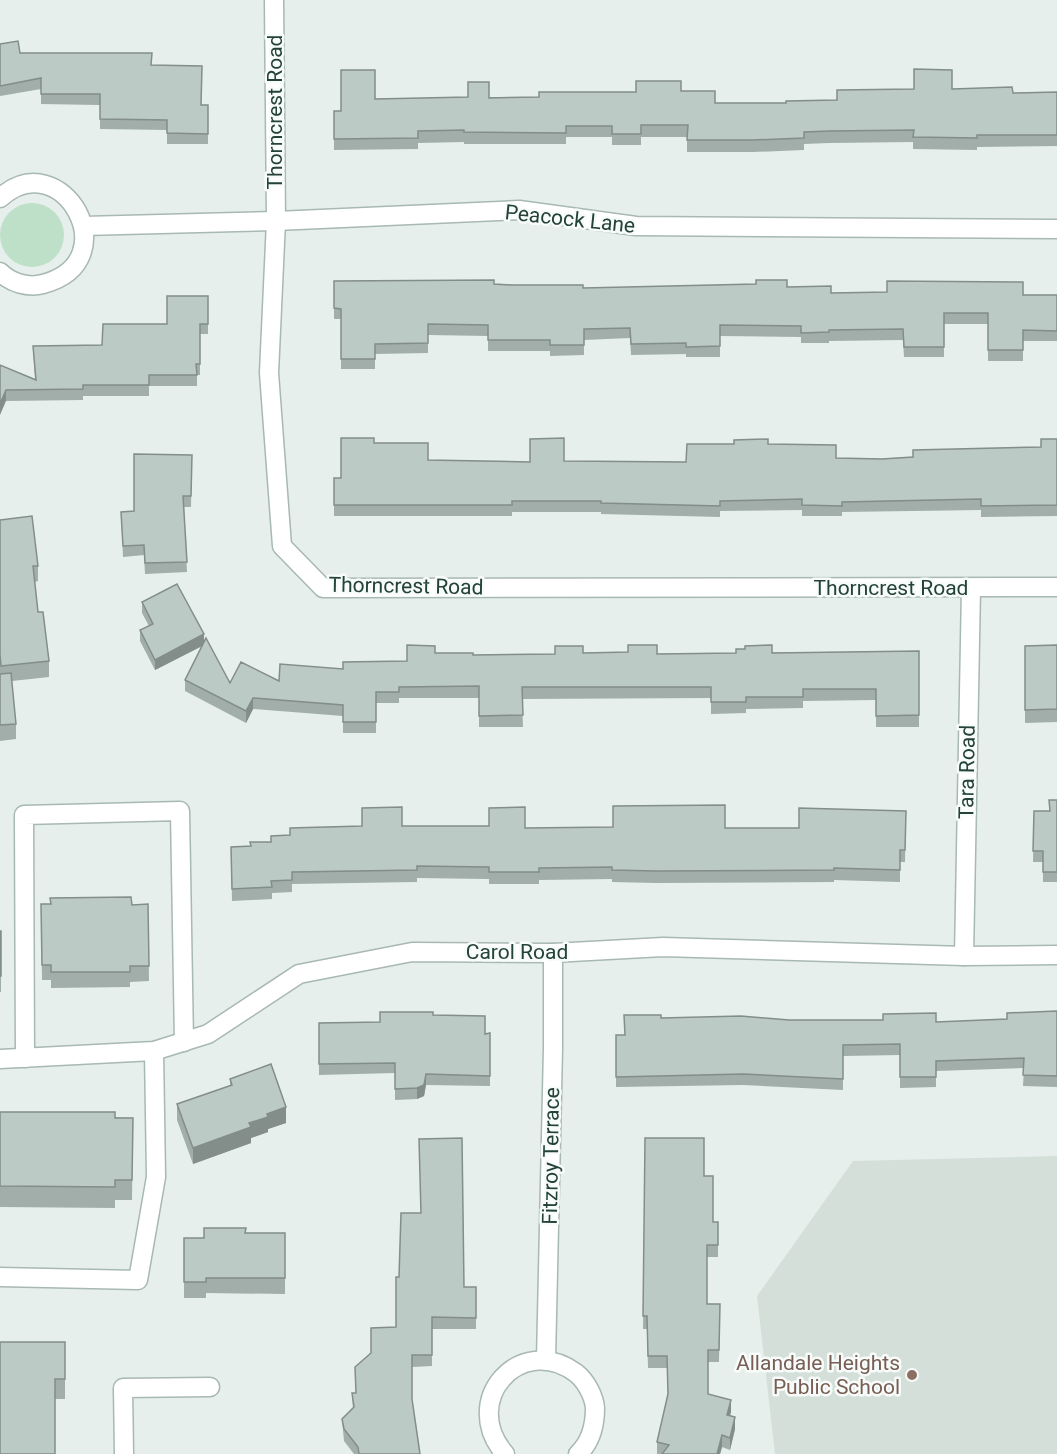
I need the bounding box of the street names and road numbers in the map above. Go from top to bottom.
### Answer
street label: Thorncrest Road [263,35,287,189]
street label: Peacock Lane [504,200,636,238]
street label: Thorncrest Road [328,573,484,599]
street label: Thorncrest Road [814,576,968,600]
street label: Tara Road [954,725,980,819]
street label: Carol Road [466,940,568,964]
street label: Fitzroy Terrace [538,1087,564,1225]

